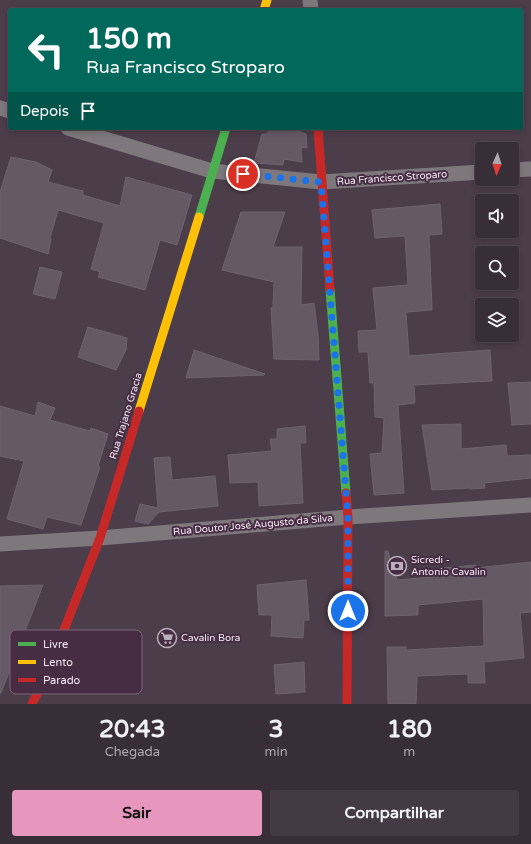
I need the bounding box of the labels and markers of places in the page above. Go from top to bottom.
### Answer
pin [226,157,260,191]
place label: Sicredi - Antonio Cavalin [411,554,486,578]
bank icon: Sicredi - Antonio Cavalin [386,555,408,577]
supermarket icon: Cavalin Bora [156,627,178,649]
place label: Cavalin Bora [181,632,240,644]

